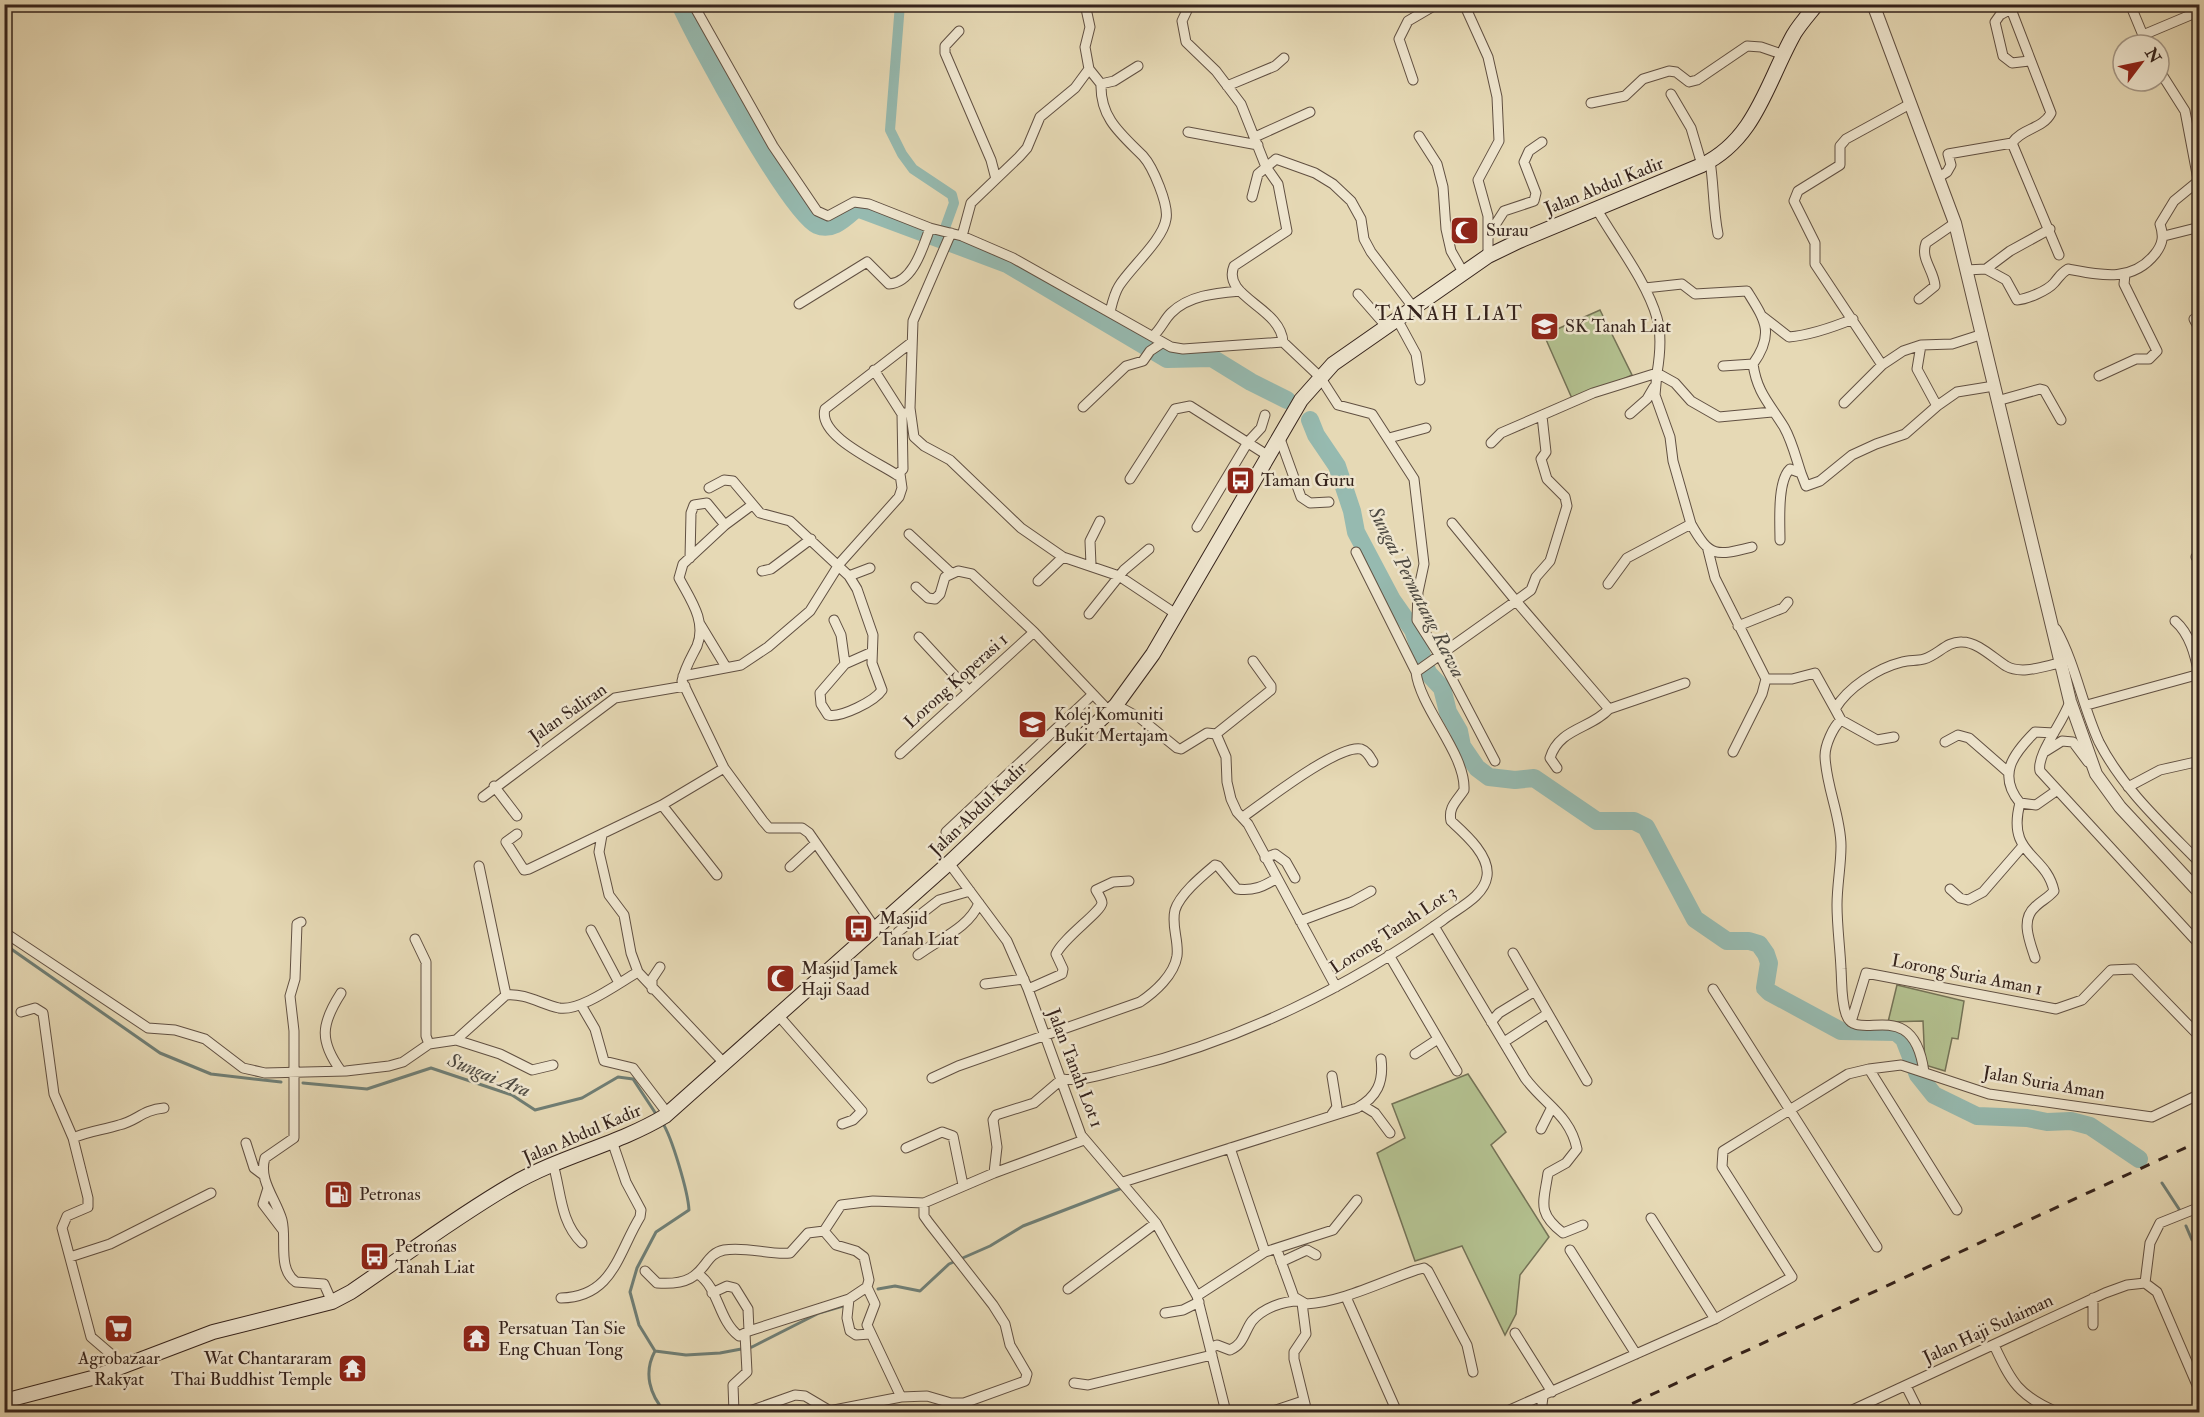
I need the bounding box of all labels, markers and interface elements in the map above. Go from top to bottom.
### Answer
north arrow [2111,33,2171,93]
text: N [2140,43,2166,68]
street label: Jalan Abdul Kadir [1540,152,1667,221]
mosque icon: Surau [1449,214,1481,246]
place label: Surau [1486,219,1529,242]
district label: TANAH LIAT [1375,300,1523,327]
school or university icon: SK Tanah Liat [1528,310,1560,342]
place label: SK Tanah Liat [1565,315,1671,338]
bus stop icon: Taman Guru [1224,464,1256,496]
place label: Taman Guru [1261,469,1355,492]
water label: Sungai Permatang Rawa [1362,501,1471,682]
street label: Lorong Koperasi 1 [899,628,1013,734]
street label: Jalan Saliran [524,678,611,749]
place label: Kolej Komuniti Bukit Mertajam [1054,703,1168,747]
school or university icon: Kolej Komuniti Bukit Mertajam [1017,708,1049,740]
street label: Jalan Abdul Kadir [924,757,1032,862]
street label: Lorong Tanah Lot 3 [1326,881,1460,979]
place label: Masjid Tanah Liat [879,907,959,951]
bus stop icon: Masjid Tanah Liat [842,912,874,944]
street label: Lorong Suria Aman 1 [1890,949,2044,1001]
place label: Masjid Jamek Haji Saad [801,957,898,1001]
mosque icon: Masjid Jamek Haji Saad [764,962,796,994]
street label: Jalan Tanah Lot 1 [1041,1004,1108,1131]
water label: Sungai Ara [443,1047,534,1103]
street label: Jalan Suria Aman [1980,1061,2107,1105]
street label: Jalan Abdul Kadir [518,1099,645,1170]
fuel station icon: Petronas [322,1178,354,1210]
place label: Petronas [359,1183,421,1206]
place label: Petronas Tanah Liat [395,1235,475,1279]
bus stop icon: Petronas Tanah Liat [358,1240,390,1272]
street label: Jalan Haji Sulaiman [1918,1289,2057,1370]
supermarket icon: Agrobazaar Rakyat [103,1313,135,1345]
place label: Persatuan Tan Sie Eng Chuan Tong [498,1317,626,1361]
temple icon: Persatuan Tan Sie Eng Chuan Tong [461,1322,493,1354]
place label: Agrobazaar Rakyat [77,1347,160,1391]
place label: Wat Chantararam Thai Buddhist Temple [171,1347,332,1391]
temple icon: Wat Chantararam Thai Buddhist Temple [337,1352,369,1384]

